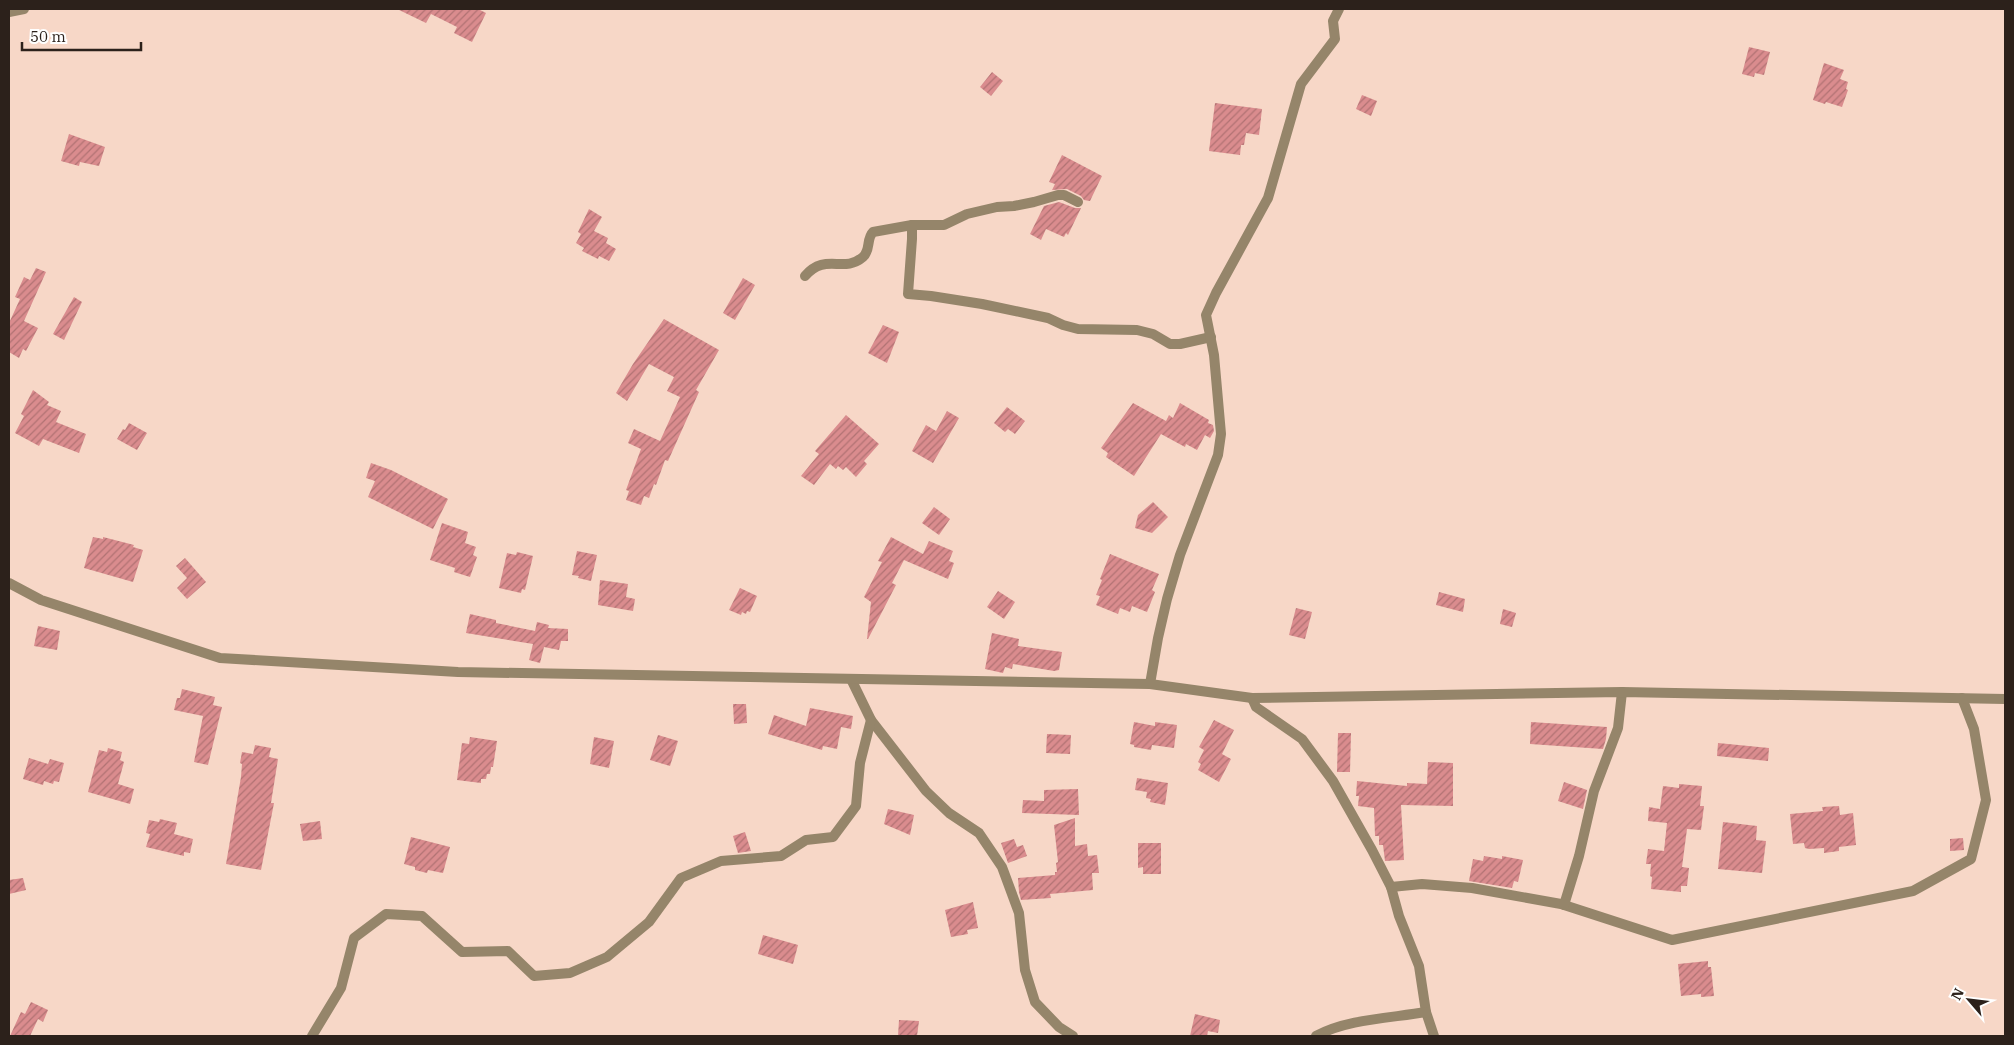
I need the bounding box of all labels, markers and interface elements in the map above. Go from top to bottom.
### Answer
scale bar [22,20,141,52]
text: 50 m [30,27,66,46]
north arrow [1944,975,1994,1025]
text: N [1947,985,1968,1003]

